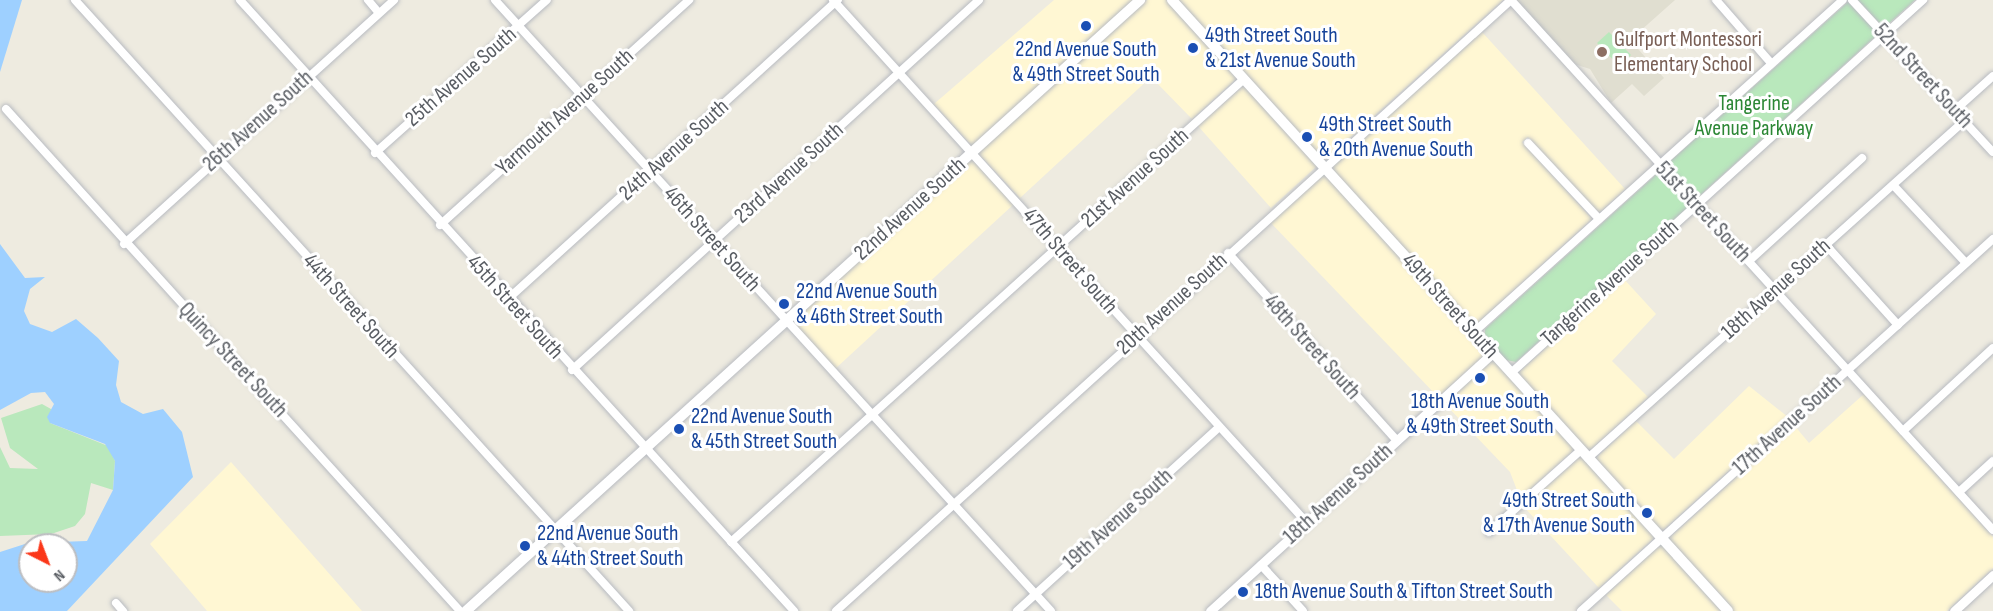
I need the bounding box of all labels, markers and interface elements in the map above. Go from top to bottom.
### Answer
street label: 52nd Street South [1868,18,1978,134]
marker: 22nd Avenue South & 49th Street South [1079,19,1093,33]
street label: 25th Avenue South [400,22,522,132]
place label: 49th Street South & 21st Avenue South [1205,22,1356,74]
place label: Gulfport Montessori Elementary School [1614,26,1762,78]
place label: 22nd Avenue South & 49th Street South [1012,36,1160,88]
marker: 49th Street South & 21st Avenue South [1186,41,1200,55]
street label: Yarmouth Avenue South [491,43,639,181]
marker: Gulfport Montessori Elementary School [1595,45,1609,59]
street label: 26th Avenue South [197,65,319,177]
park label: Tangerine Avenue Parkway [1695,90,1813,142]
street label: 24th Avenue South [614,94,734,206]
place label: 49th Street South & 20th Avenue South [1319,111,1473,162]
street label: 23rd Avenue South [729,117,849,229]
street label: 21st Avenue South [1076,123,1194,233]
marker: 49th Street South & 20th Avenue South [1300,130,1314,144]
street label: 22nd Avenue South [849,152,971,266]
street label: 51st Street South [1650,156,1756,268]
street label: 46th Street South [658,181,766,297]
street label: 47th Street South [1017,203,1123,319]
street label: Tangerine Avenue South [1536,214,1684,352]
street label: 18th Avenue South [1716,233,1836,345]
street label: 20th Avenue South [1111,247,1233,361]
street label: 44th Street South [297,248,405,364]
street label: 49th Street South [1396,248,1504,364]
street label: 45th Street South [461,249,569,365]
place label: 22nd Avenue South & 46th Street South [796,278,943,330]
street label: 48th Street South [1258,289,1366,405]
street label: Quincy Street South [173,297,293,423]
marker: 22nd Avenue South & 46th Street South [777,297,791,311]
street label: 17th Avenue South [1727,369,1847,481]
marker: 18th Avenue South & 49th Street South [1473,371,1487,385]
place label: 18th Avenue South & 49th Street South [1406,388,1554,440]
place label: 22nd Avenue South & 45th Street South [691,403,837,454]
marker: 22nd Avenue South & 45th Street South [672,422,686,436]
street label: 18th Avenue South [1278,438,1398,550]
street label: 19th Avenue South [1058,463,1178,575]
place label: 49th Street South & 17th Avenue South [1483,487,1635,538]
marker: 49th Street South & 17th Avenue South [1640,506,1654,520]
place label: 22nd Avenue South & 44th Street South [537,520,683,572]
north arrow [18,533,78,593]
marker: 22nd Avenue South & 44th Street South [518,539,532,553]
text: N [50,565,69,585]
place label: 18th Avenue South & Tifton Street South [1255,579,1553,605]
marker: 18th Avenue South & Tifton Street South [1236,585,1250,599]

